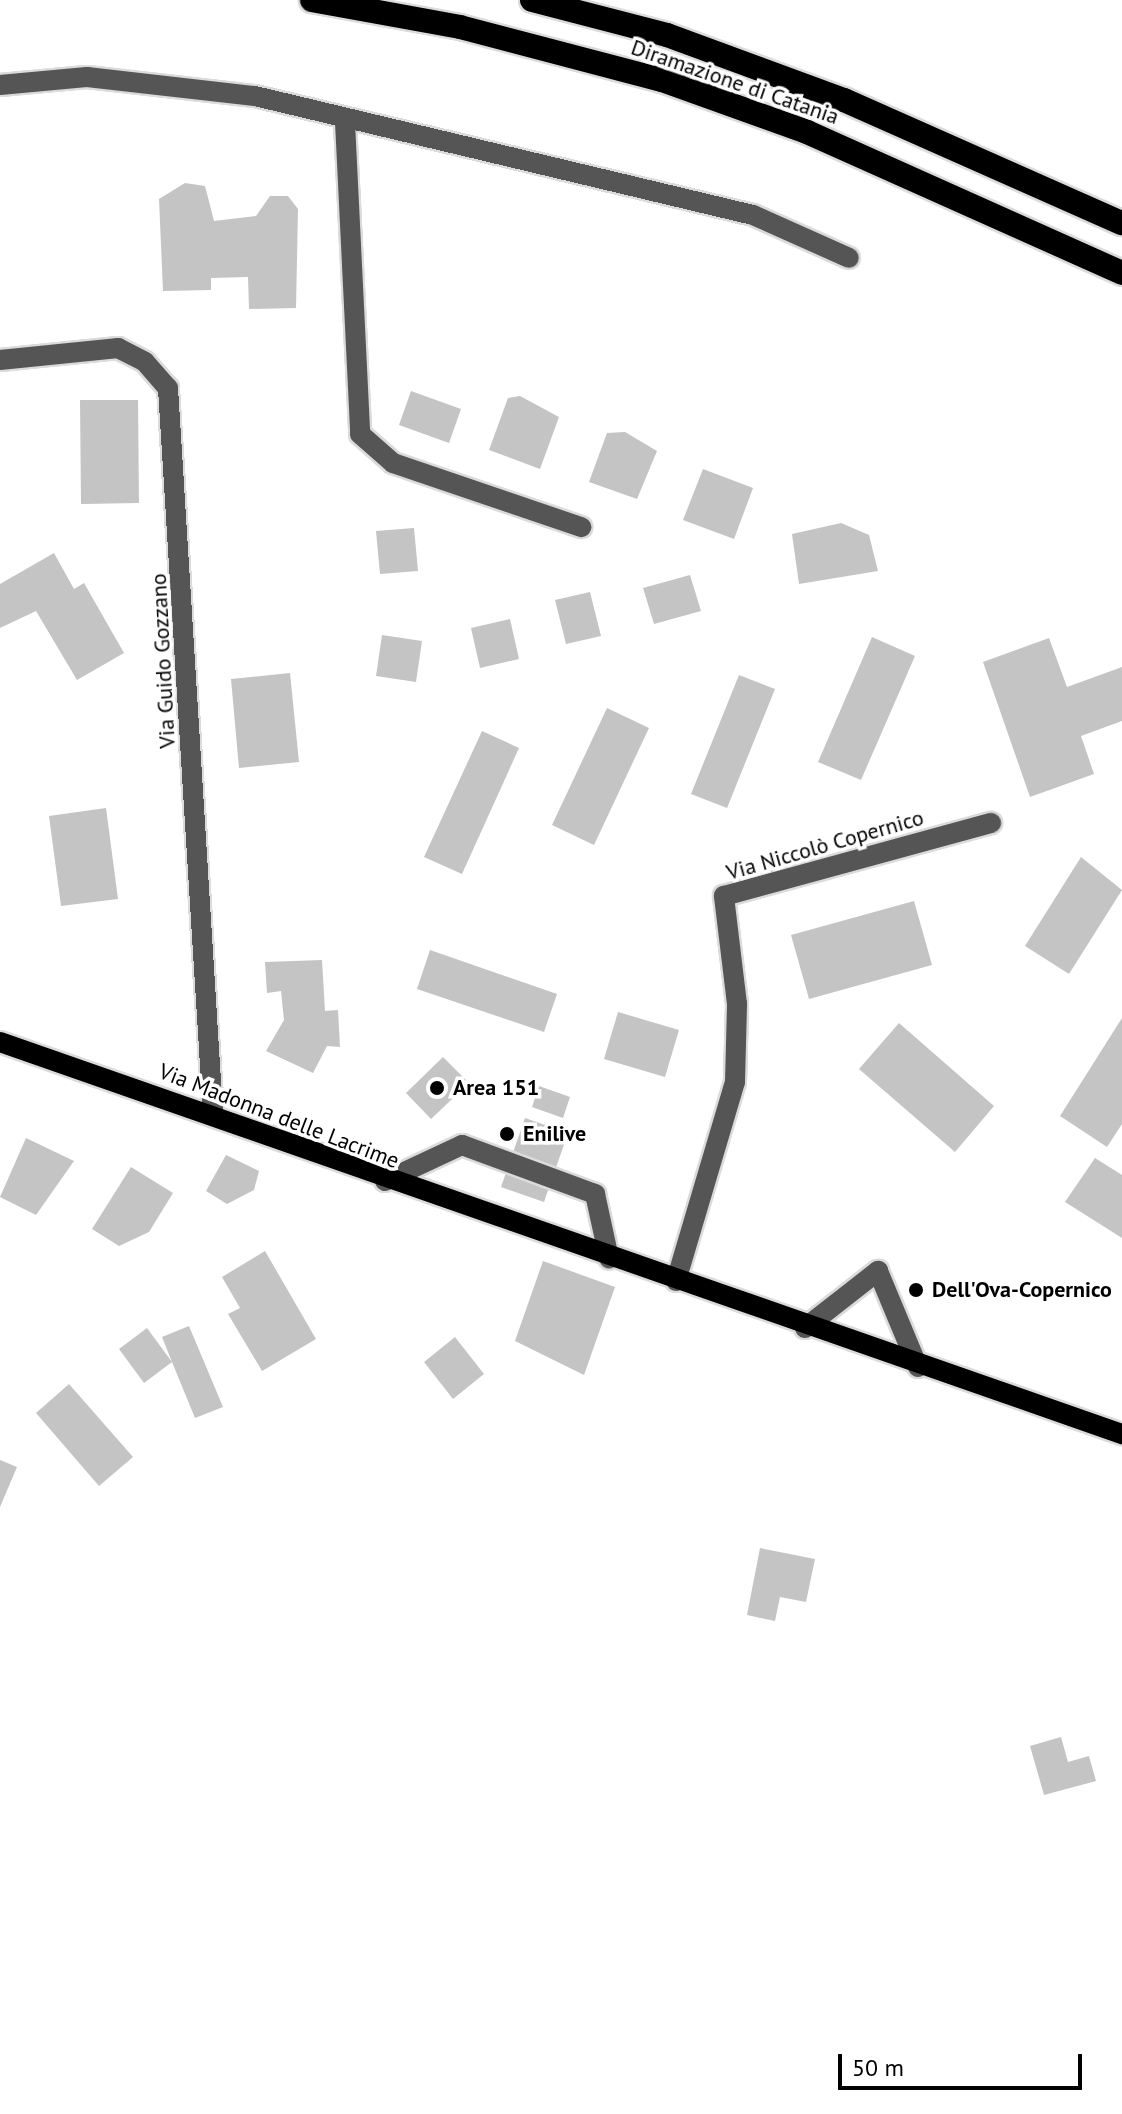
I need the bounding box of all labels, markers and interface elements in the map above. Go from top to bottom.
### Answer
street label: Diramazione di Catania [628,34,842,130]
street label: Via Guido Gozzano [145,573,181,749]
street label: Via Niccolò Copernico [723,804,927,886]
street label: Via Madonna delle Lacrime [155,1058,403,1174]
place label: Area 151 [453,1075,539,1101]
marker: Area 151 [428,1079,446,1097]
place label: Enilive [523,1121,586,1147]
marker: Enilive [498,1125,516,1143]
place label: Dell'Ova-Copernico [932,1277,1112,1303]
marker: Dell'Ova-Copernico [907,1281,925,1299]
scale bar [842,2038,1086,2088]
text: 50 m [852,2052,904,2083]

